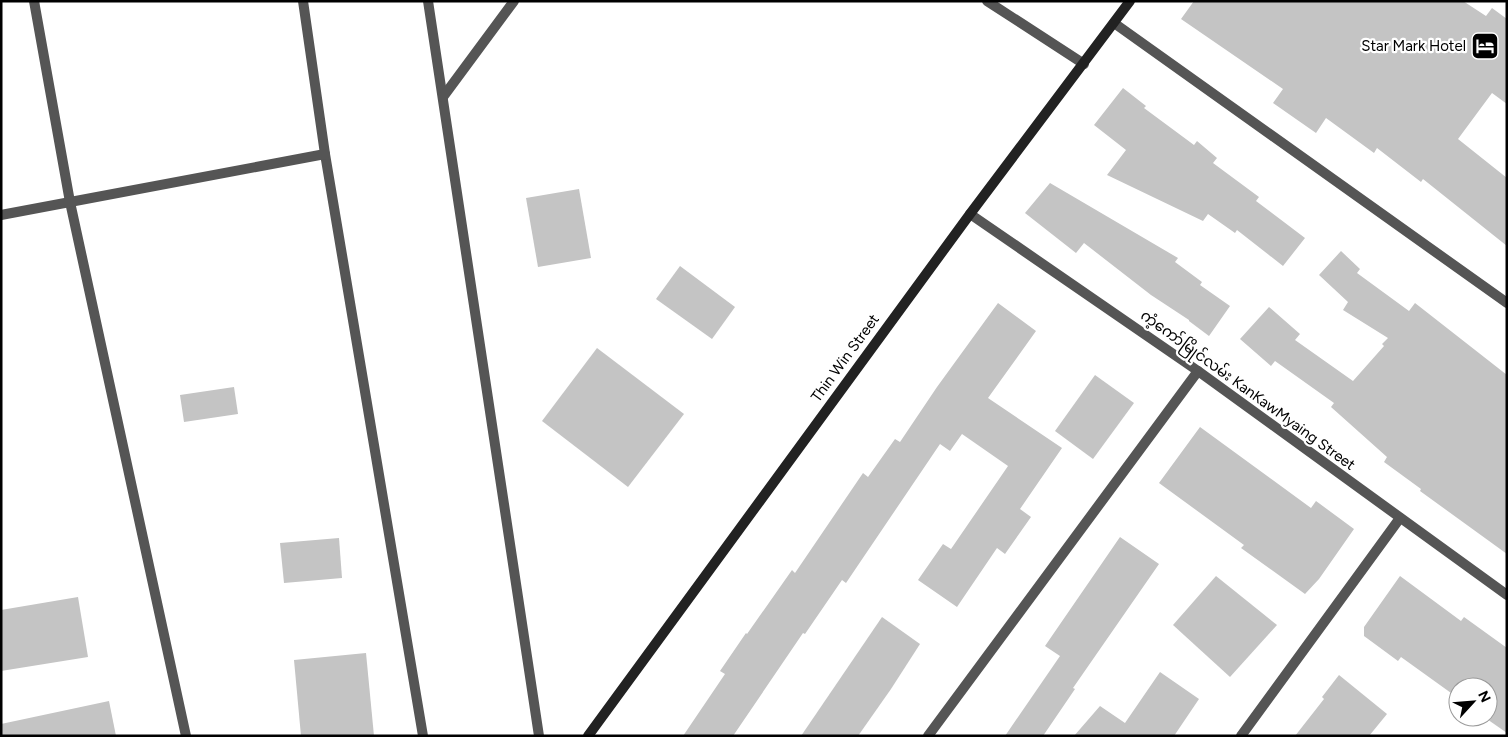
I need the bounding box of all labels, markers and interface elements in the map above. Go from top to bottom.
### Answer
hotel icon: Star Mark Hotel [1470,31,1500,61]
place label: Star Mark Hotel [1361,37,1466,55]
street label: ကံ့ကော်မြိုင်လမ်း KanKawMyaing Street [1135,305,1360,477]
street label: Thin Win Street [807,310,883,405]
north arrow [1448,677,1498,727]
text: N [1474,688,1494,705]

